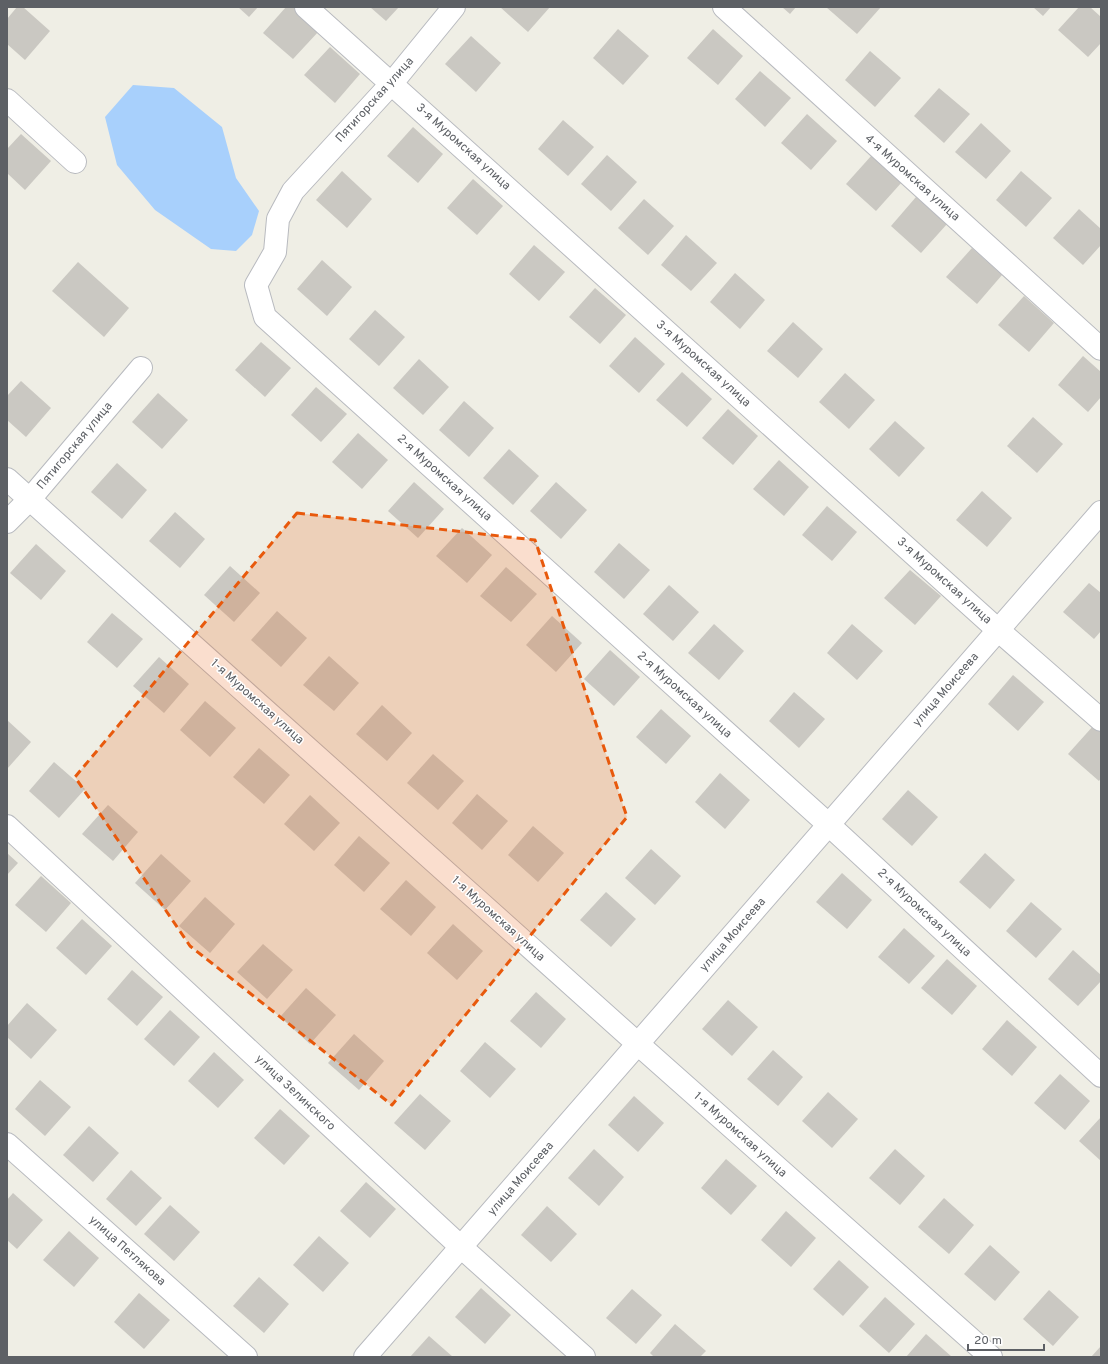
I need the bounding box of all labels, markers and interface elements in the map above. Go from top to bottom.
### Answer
street label: Пятигорская улица [332,54,418,146]
street label: 3-я Муромская улица [412,100,514,194]
street label: 4-я Муромская улица [861,131,963,225]
street label: 3-я Муромская улица [652,317,754,411]
street label: Пятигорская улица [34,399,116,493]
street label: 2-я Муромская улица [393,431,495,525]
street label: 3-я Муромская улица [893,534,995,628]
street label: 2-я Муромская улица [633,648,735,742]
street label: улица Моисеева [909,650,983,730]
street label: 1-я Муромская улица [207,656,307,748]
street label: 2-я Муромская улица [874,865,974,961]
street label: 1-я Муромская улица [448,873,548,965]
street label: улица Моисеева [696,895,770,975]
street label: улица Зелинского [251,1051,339,1135]
street label: 1-я Муромская улица [690,1089,790,1181]
street label: улица Моисеева [484,1139,558,1219]
street label: улица Петлякова [85,1212,169,1290]
scale bar [968,1326,1044,1352]
text: 20 m [974,1333,1002,1349]

